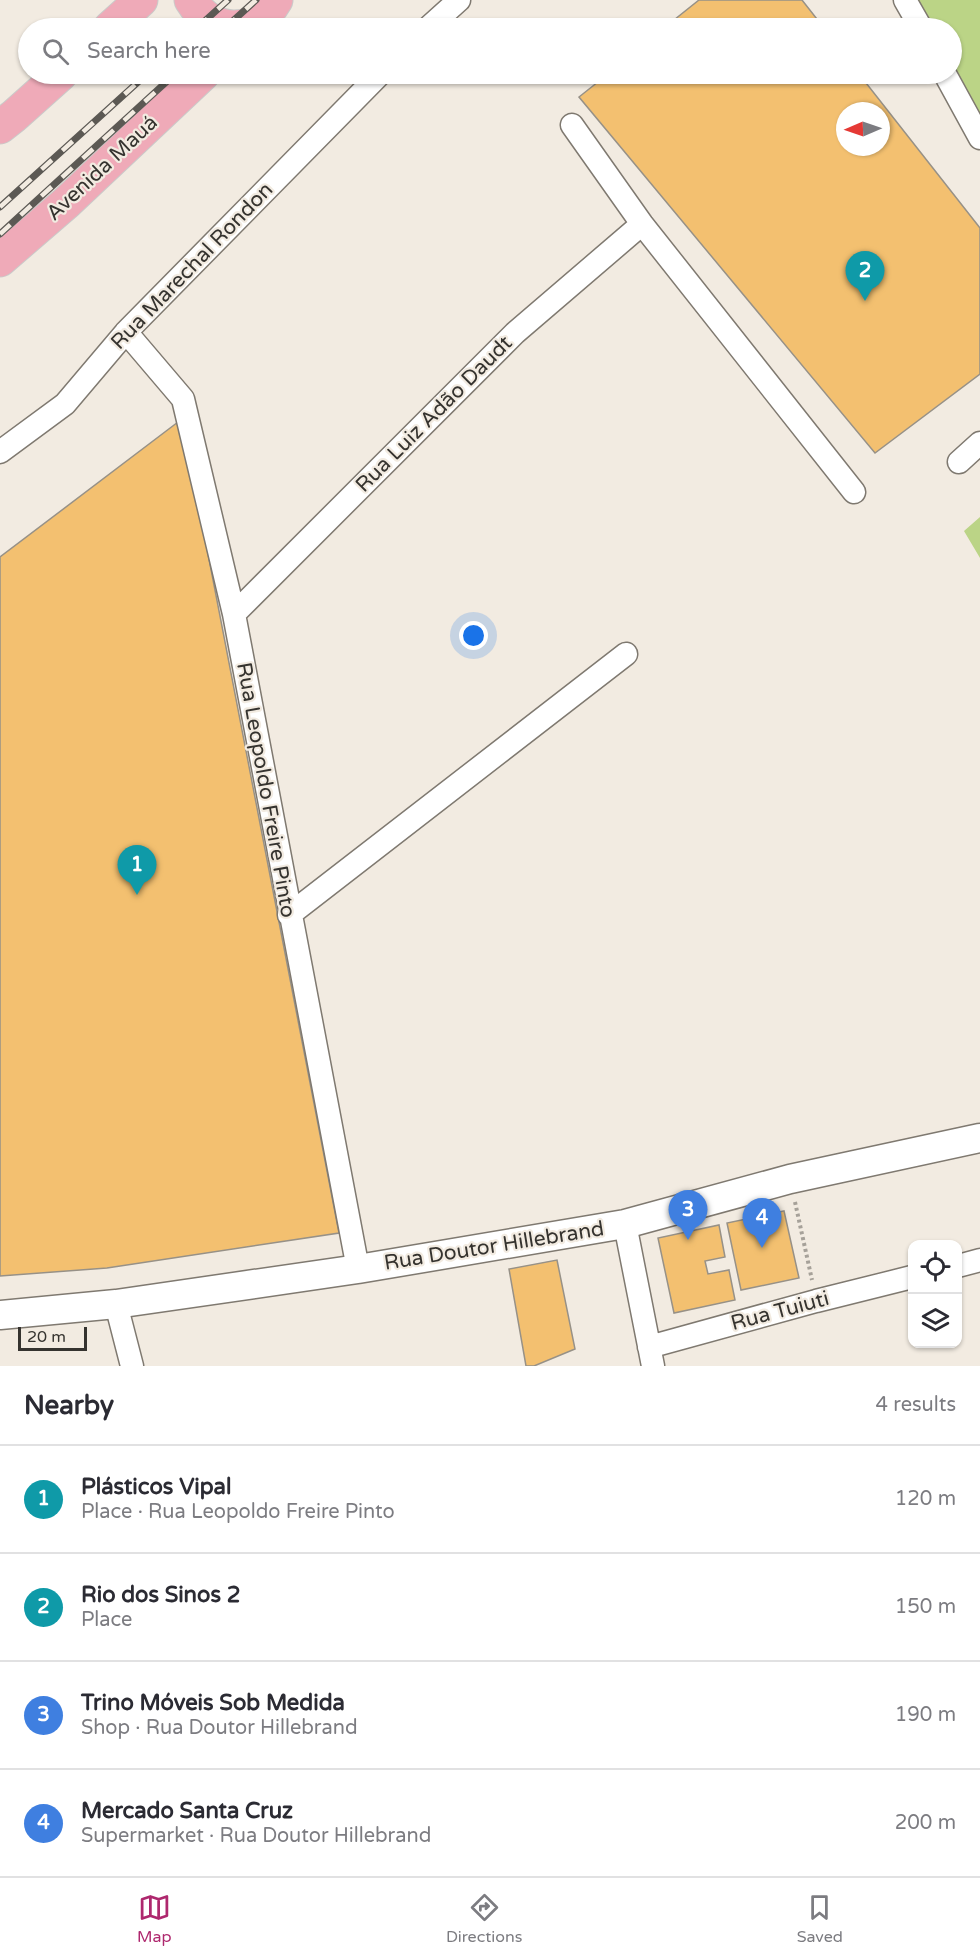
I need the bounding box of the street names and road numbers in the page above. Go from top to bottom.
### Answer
street label: Avenida Mauá [41,110,163,226]
street label: Rua Marechal Rondon [106,177,278,355]
street label: Rua Luiz Adão Daudt [351,331,517,497]
street label: Rua Leopoldo Freire Pinto [231,660,301,920]
street label: Rua Doutor Hillebrand [382,1216,606,1276]
street label: Rua Tuiuti [728,1286,832,1336]

